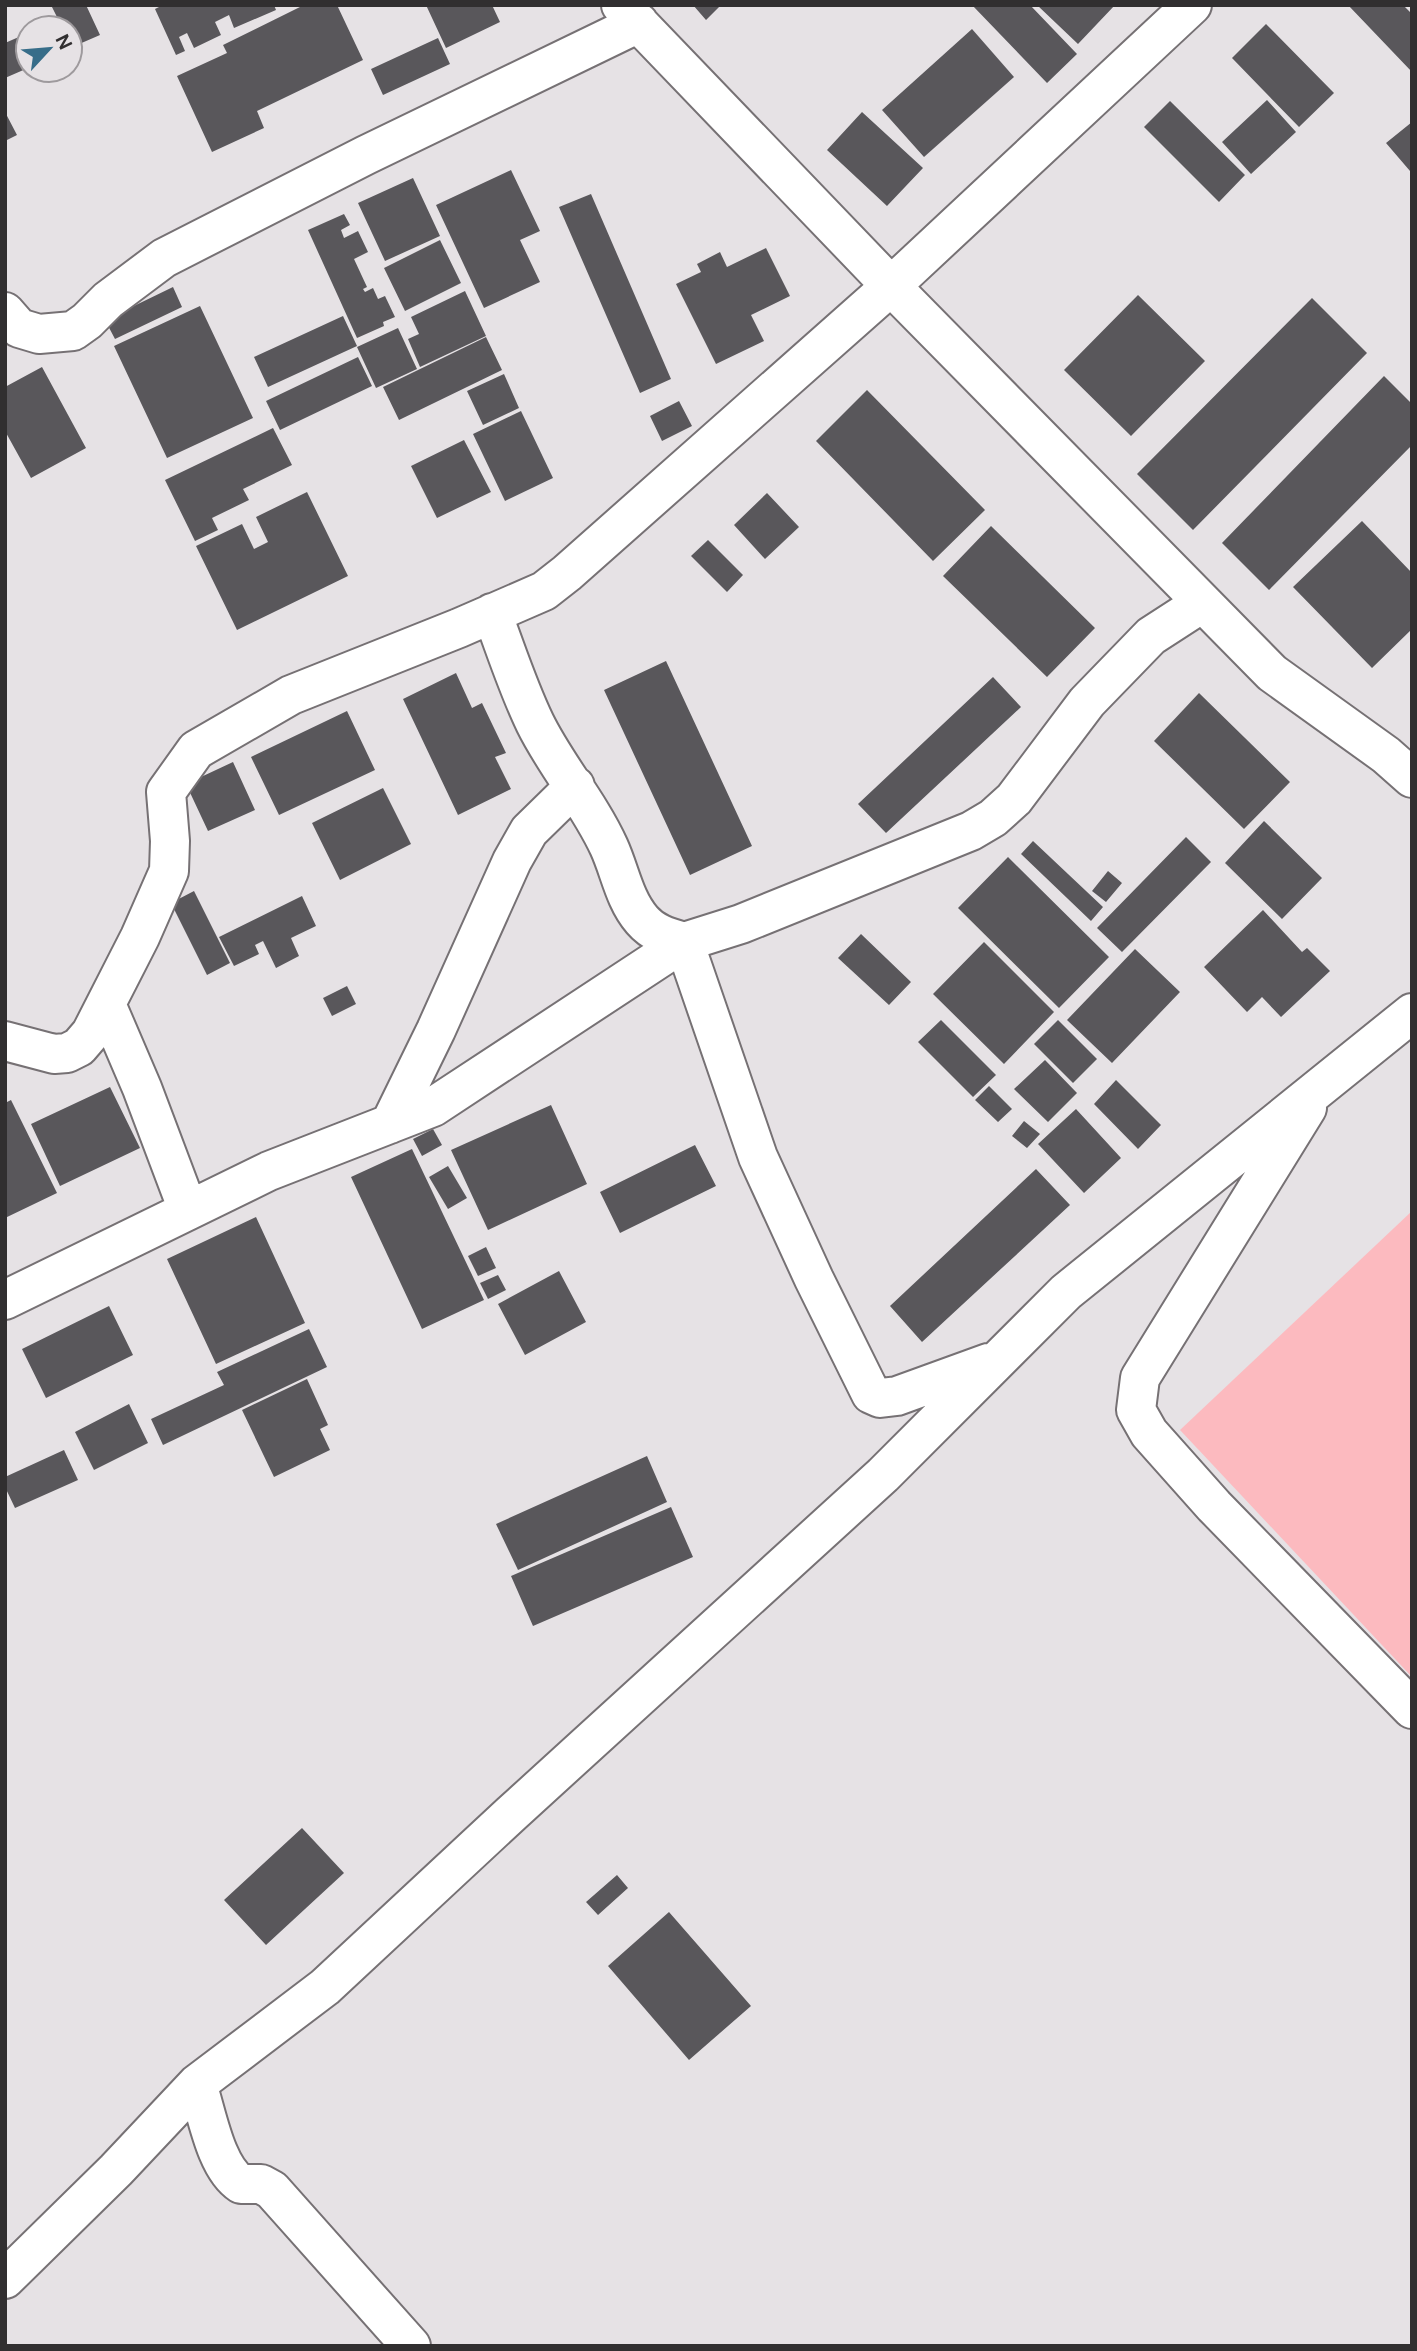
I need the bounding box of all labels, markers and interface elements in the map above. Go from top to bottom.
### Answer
north arrow [14,14,84,84]
text: N [50,30,78,53]

